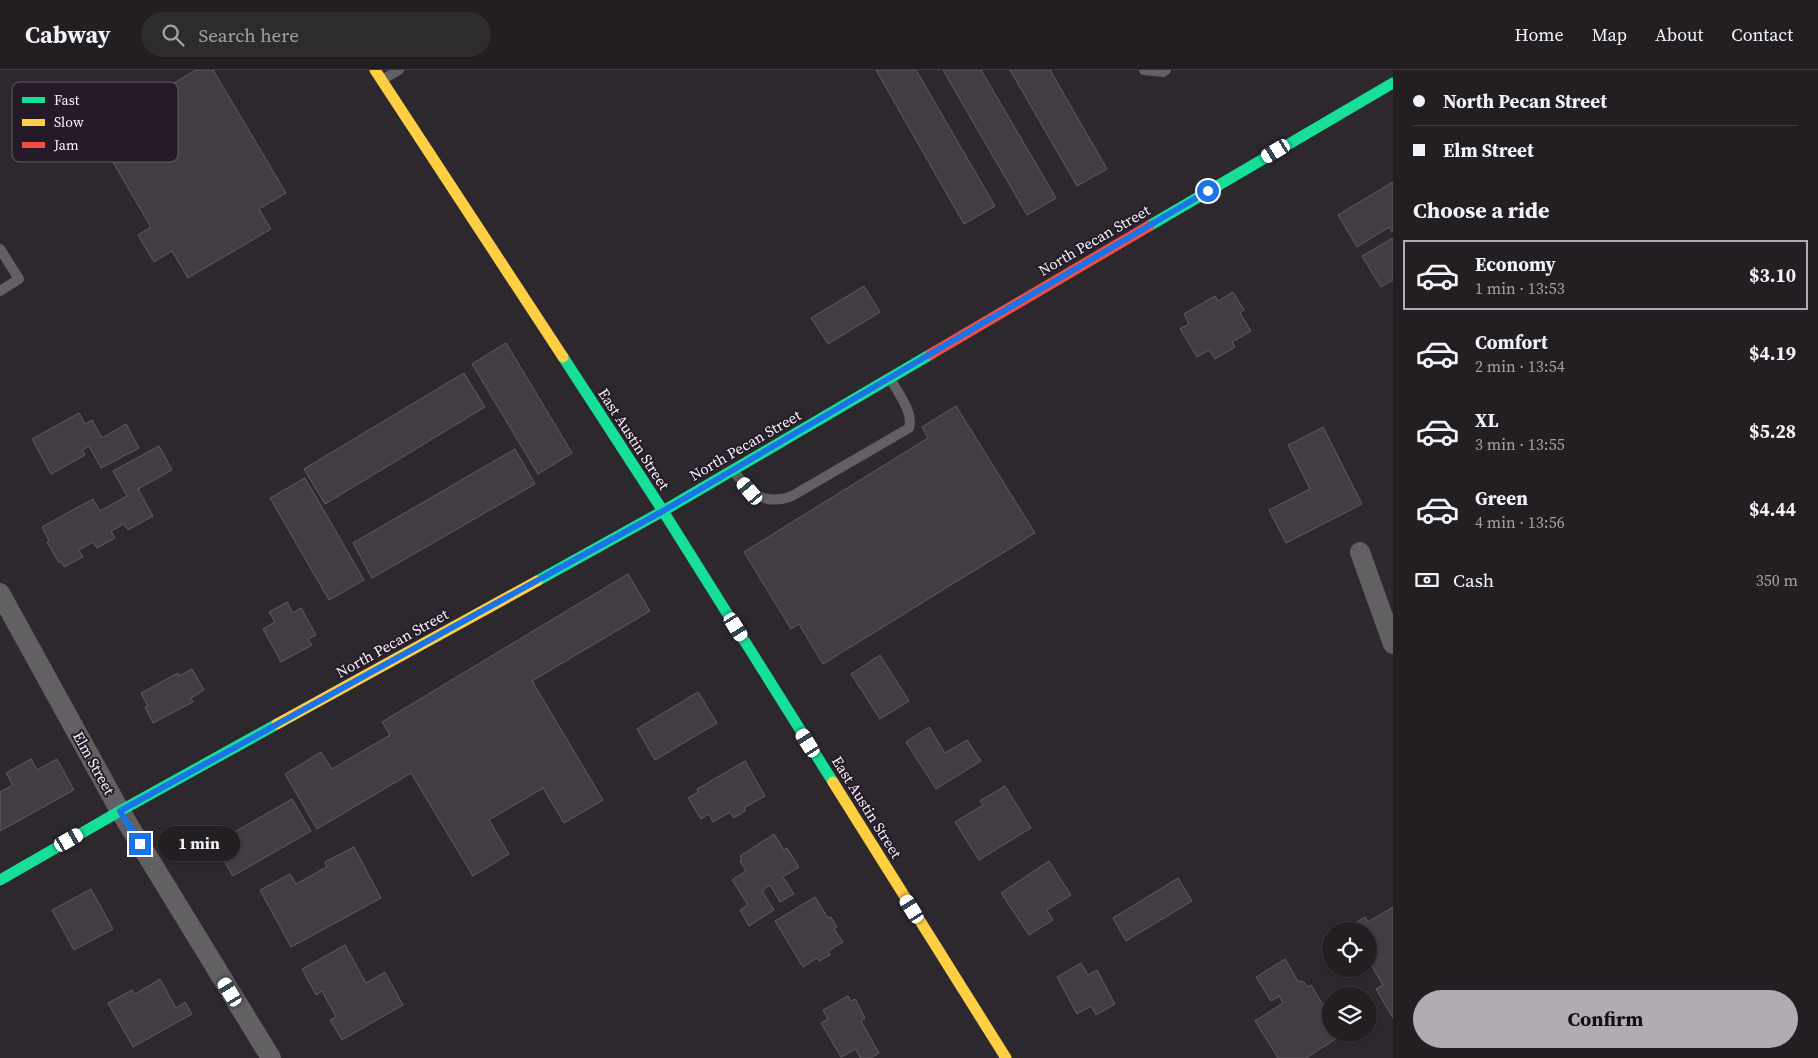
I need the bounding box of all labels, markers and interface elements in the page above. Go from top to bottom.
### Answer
search box [141,12,491,57]
text: Cabway [25,18,111,51]
icon: search [159,21,187,49]
text: Search here [199,22,299,48]
text: Home [1515,22,1564,47]
text: Map [1592,22,1627,47]
text: About [1655,22,1703,47]
text: Contact [1731,22,1793,47]
legend [12,82,178,162]
text: North Pecan Street [1443,88,1607,114]
text: Fast [54,90,80,110]
text: Slow [54,112,84,132]
text: Jam [53,135,79,155]
car [1259,137,1292,165]
text: Elm Street [1443,137,1534,163]
route start [1197,180,1219,202]
text: Choose a ride [1413,195,1550,225]
street label: North Pecan Street [1034,199,1154,280]
text: Economy [1475,251,1556,277]
icon: car [1415,253,1460,298]
text: $3.10 [1749,262,1796,288]
text: 1 min · 13:53 [1475,277,1565,299]
text: Comfort [1475,329,1548,355]
icon: car [1415,331,1460,376]
text: $4.19 [1749,340,1796,366]
text: 2 min · 13:54 [1475,355,1565,377]
street label: East Austin Street [593,384,675,494]
street label: North Pecan Street [685,404,805,485]
text: XL [1475,407,1498,433]
icon: car [1415,409,1460,454]
text: $5.28 [1749,418,1796,444]
text: 3 min · 13:55 [1475,433,1565,455]
car [734,475,765,507]
text: Green [1475,485,1528,511]
icon: car [1415,487,1460,532]
text: $4.44 [1749,496,1796,522]
text: 4 min · 13:56 [1475,511,1565,533]
icon: cash [1413,566,1441,594]
text: Cash [1453,567,1494,593]
text: 350 m [1756,569,1798,591]
street label: North Pecan Street [332,603,452,683]
car [721,610,750,644]
car [793,726,822,760]
street label: Elm Street [68,728,120,799]
street label: East Austin Street [827,752,907,862]
car [52,826,85,854]
callout: 1 min [158,826,240,862]
text: 1 min [178,832,220,854]
route end [129,833,151,855]
car [897,892,926,926]
map controls [1322,922,1377,1042]
button: locate [1322,922,1377,977]
car [215,975,244,1009]
button: layers [1322,987,1377,1042]
button: Confirm [1413,990,1798,1048]

